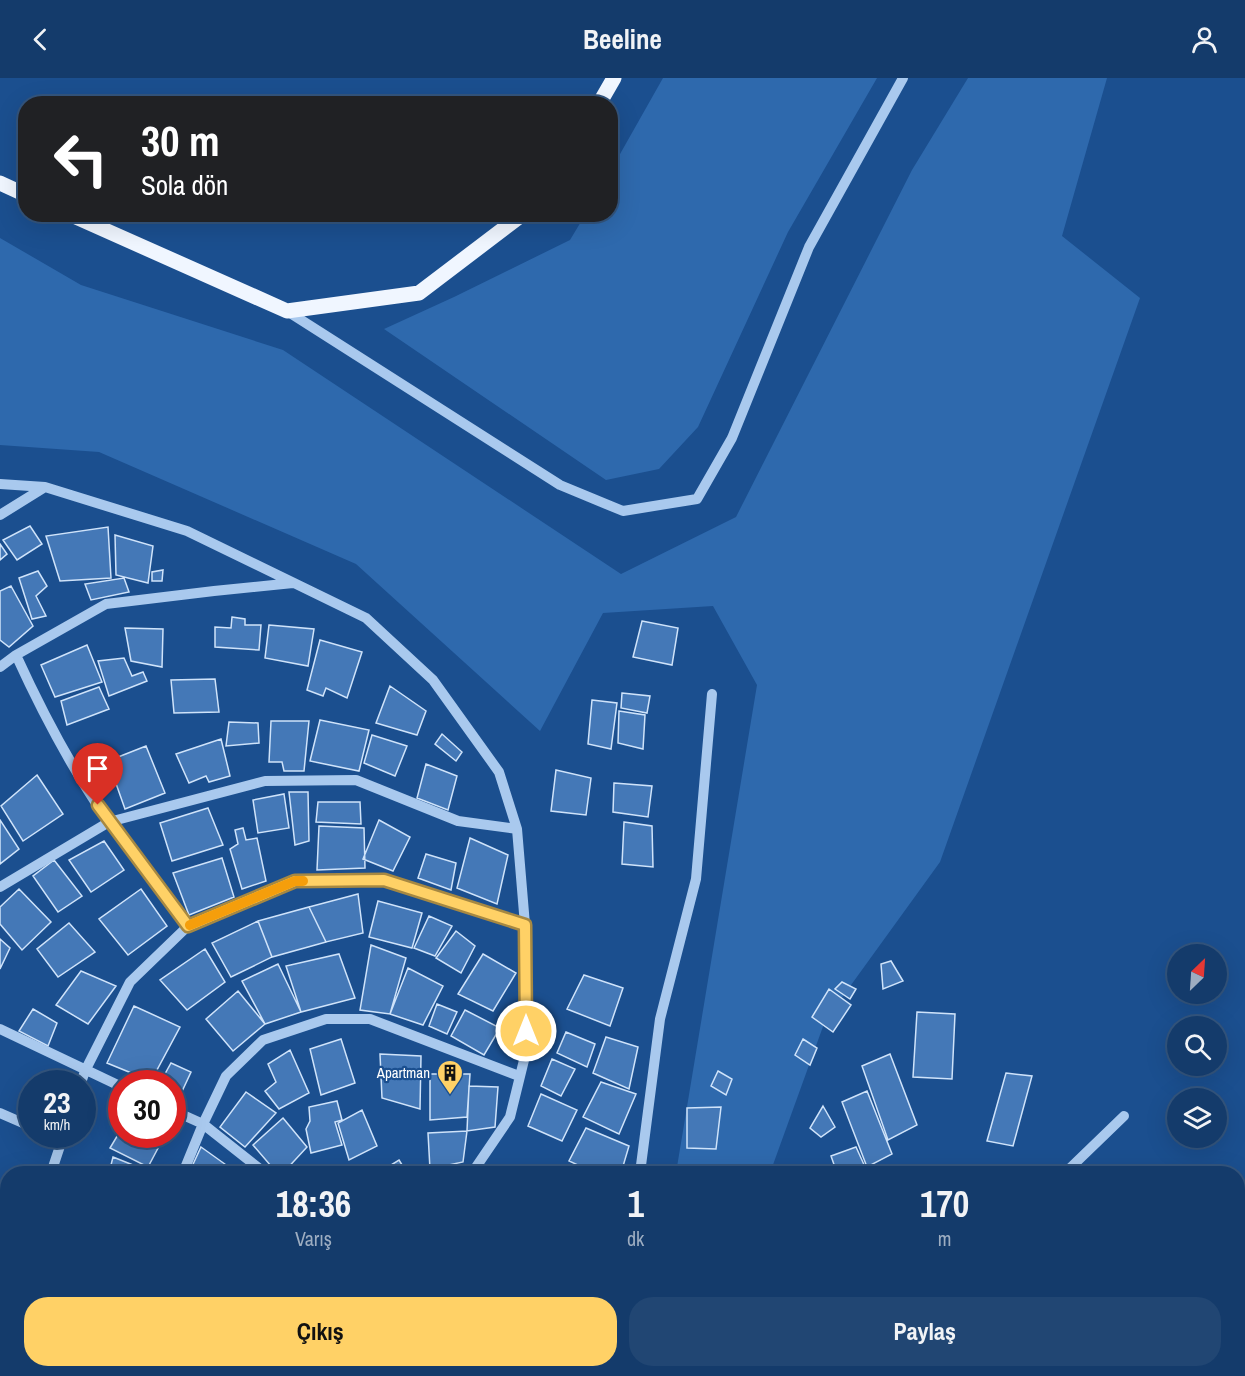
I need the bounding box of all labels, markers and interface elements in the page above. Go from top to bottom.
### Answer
text: Beeline [583,21,662,57]
icon: back [24,23,57,56]
icon: person [1188,23,1221,56]
text: 30 m [141,113,220,169]
icon: left [42,120,120,198]
text: Sola dön [141,167,228,203]
pin [72,743,123,805]
icon: arrive [81,752,114,785]
north arrow [1167,944,1227,1004]
map controls [1167,944,1227,1148]
position arrow [494,999,558,1063]
button: search [1167,1016,1227,1076]
building icon: Apartman [435,1058,465,1096]
place label: Apartman [376,1062,430,1083]
speed limit sign: 30 [108,1070,186,1148]
text: 23 [43,1082,71,1122]
button: layers [1167,1088,1227,1148]
text: km/h [44,1114,70,1135]
text: 18:36 [276,1180,351,1228]
text: 1 [627,1180,644,1228]
text: 170 [920,1180,969,1228]
text: Varış [295,1225,332,1252]
text: dk [627,1225,644,1252]
text: m [938,1225,951,1252]
button: Çıkış [24,1297,617,1366]
button: Paylaş [629,1297,1221,1366]

